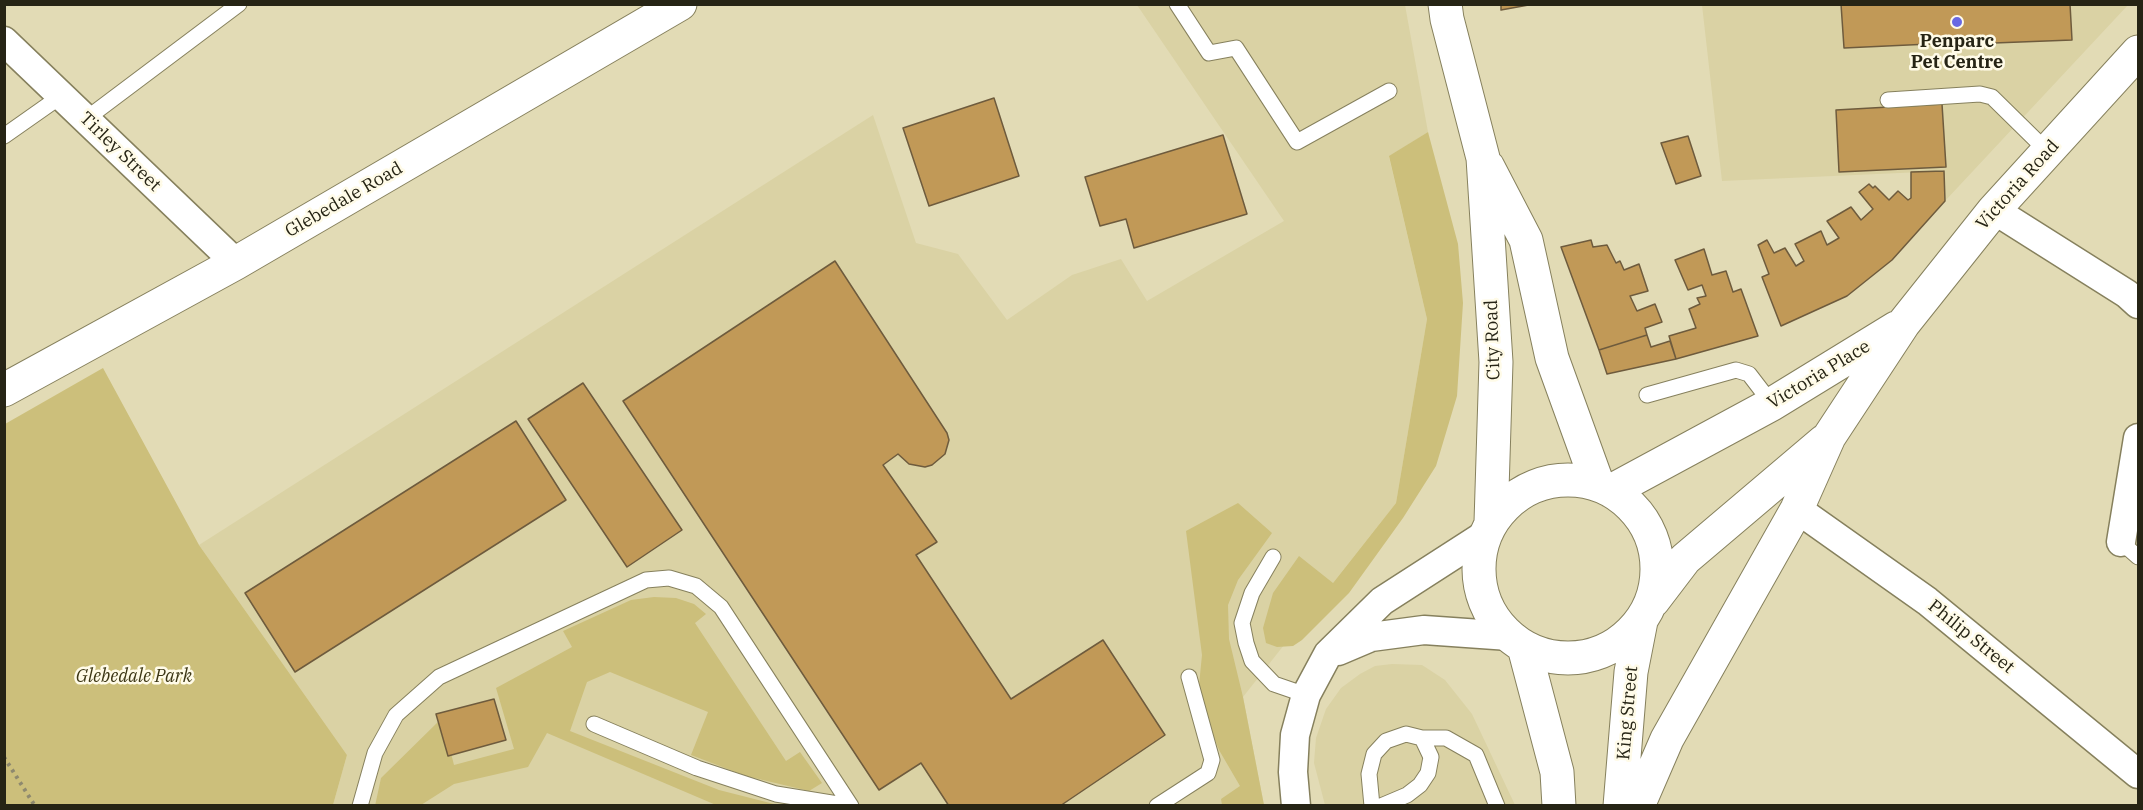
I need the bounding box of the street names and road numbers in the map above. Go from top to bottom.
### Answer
street label: Tirley Street [75,108,165,196]
street label: Victoria Road [1972,136,2064,234]
street label: Glebedale Road [282,158,406,242]
street label: City Road [1481,299,1505,381]
street label: Victoria Place [1764,336,1874,414]
street label: Philip Street [1923,596,2019,678]
street label: King Street [1613,665,1643,761]

